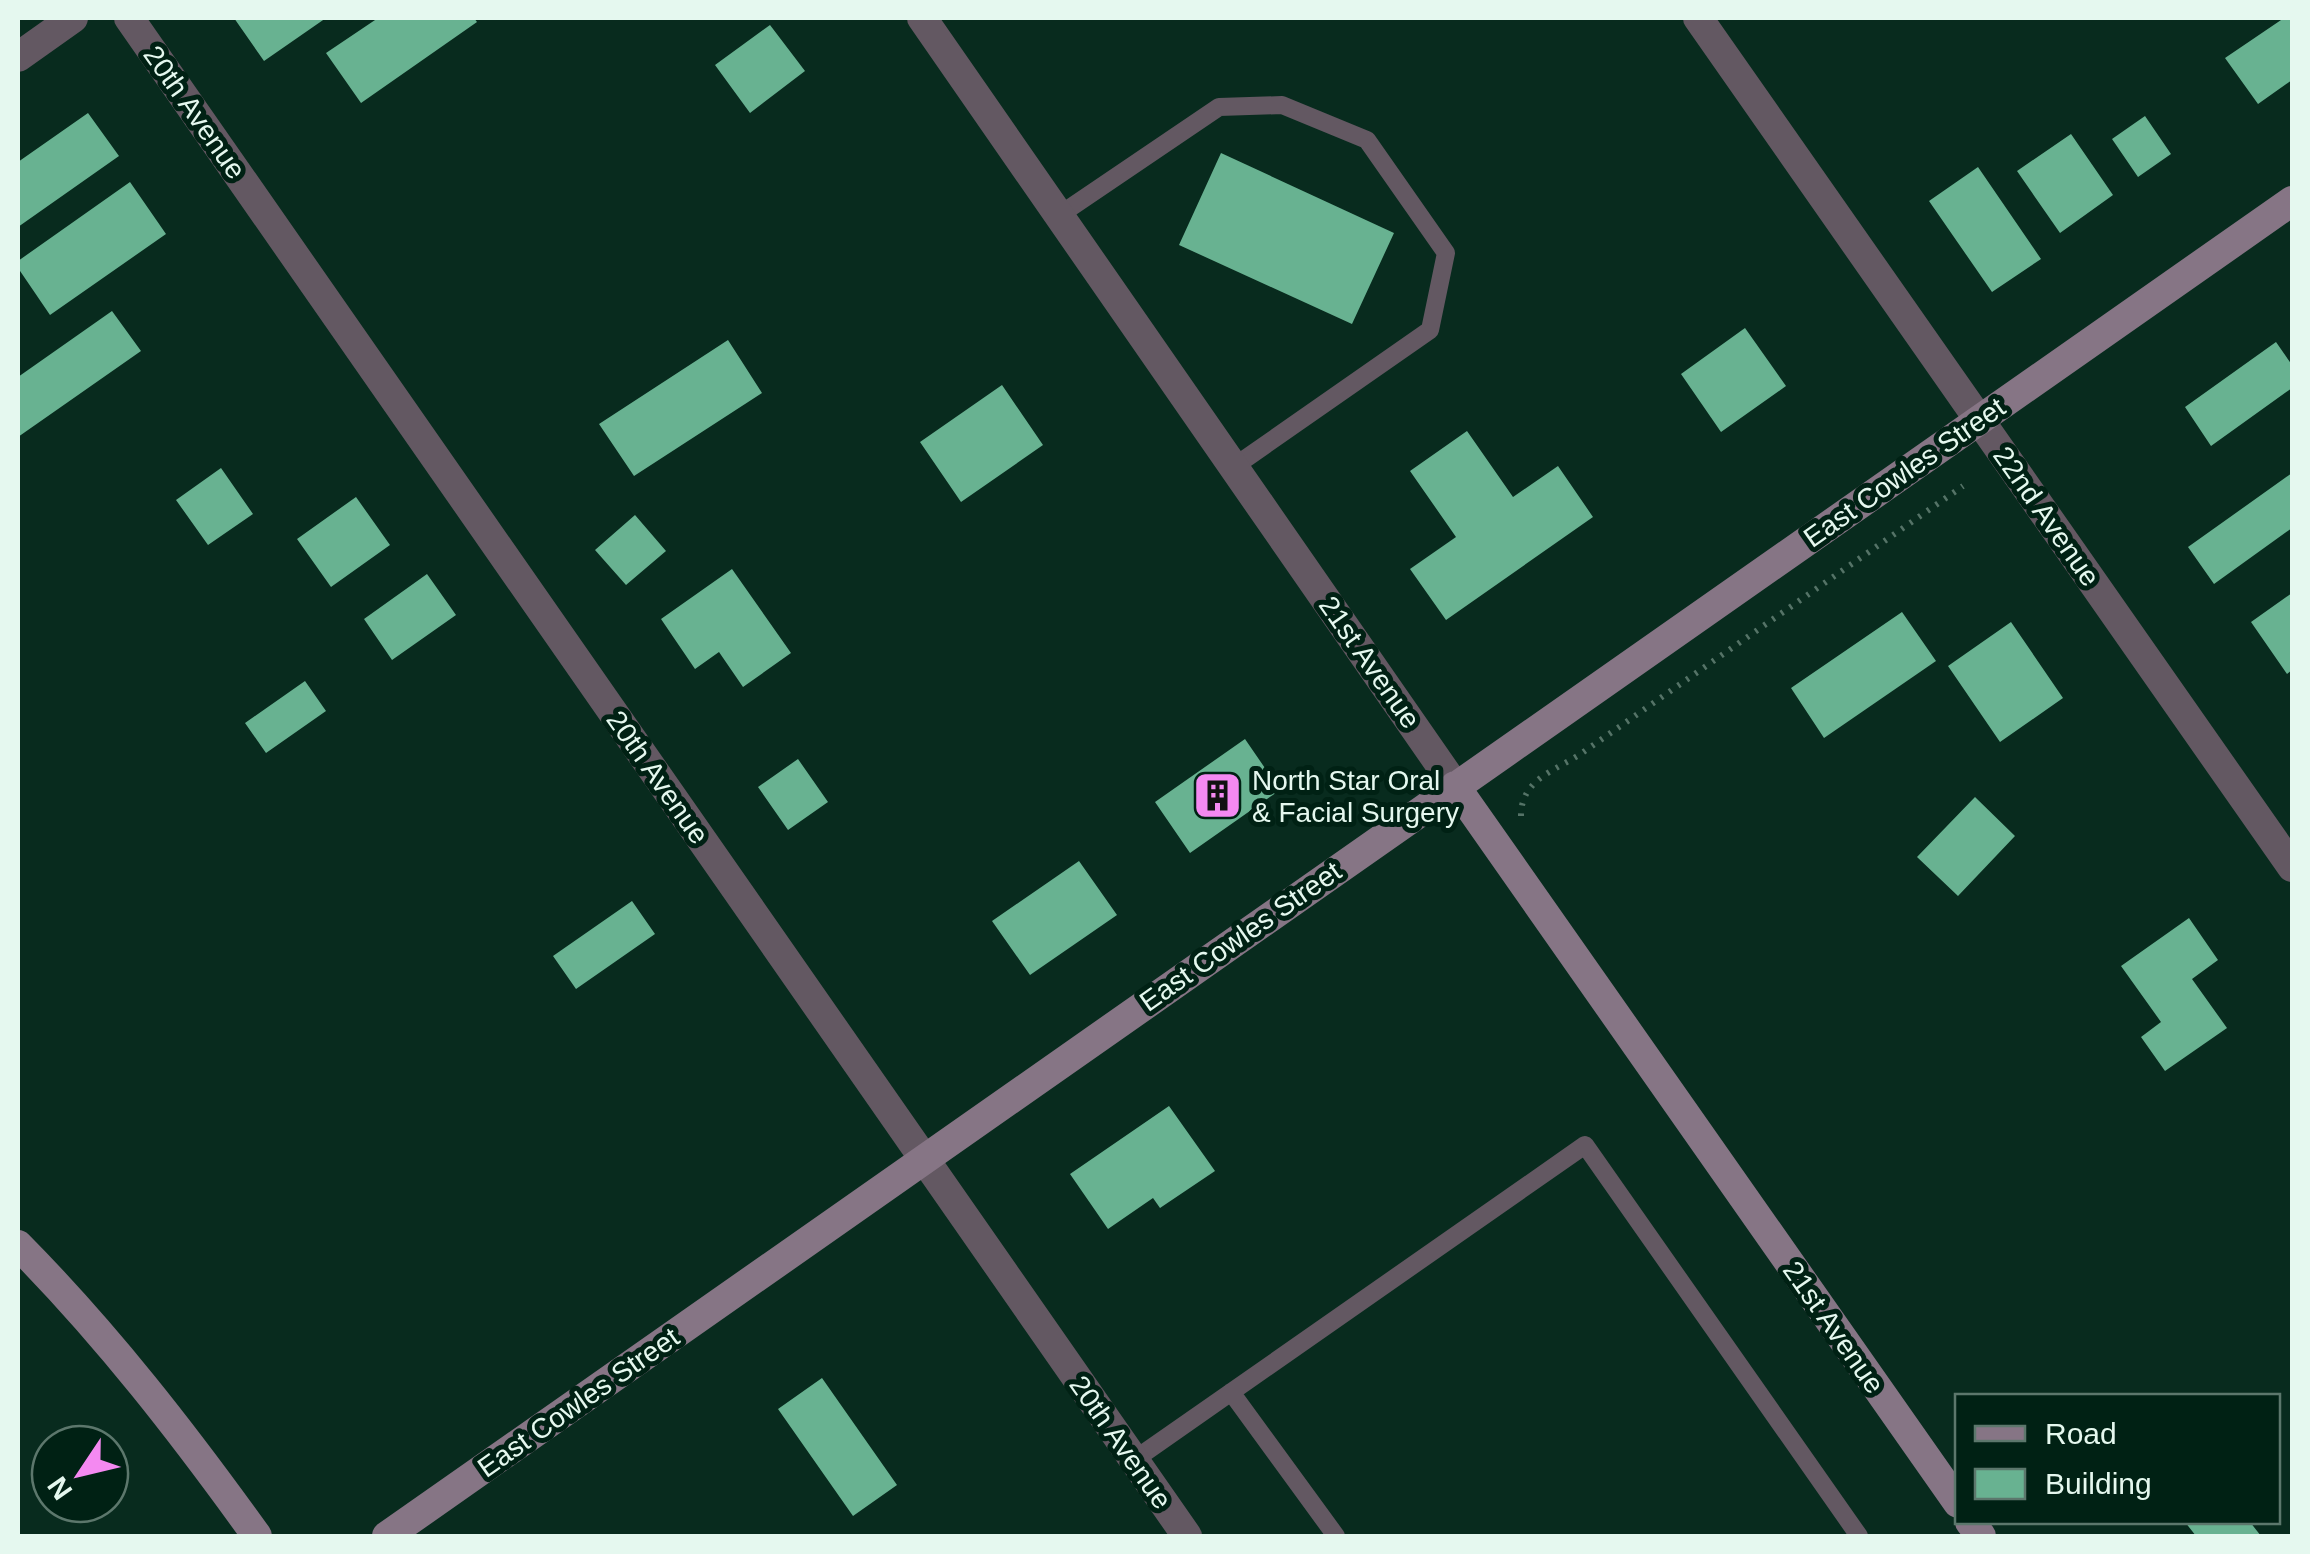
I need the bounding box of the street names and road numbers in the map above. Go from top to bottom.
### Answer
street label: 20th Avenue [137,40,252,185]
street label: East Cowles Street [1798,391,2011,553]
street label: 22nd Avenue [1987,441,2106,592]
street label: 21st Avenue [1313,590,1426,734]
street label: 20th Avenue [600,705,715,850]
street label: East Cowles Street [1134,855,1347,1017]
street label: 21st Avenue [1777,1255,1890,1399]
street label: East Cowles Street [472,1321,685,1483]
street label: 20th Avenue [1063,1370,1178,1515]

